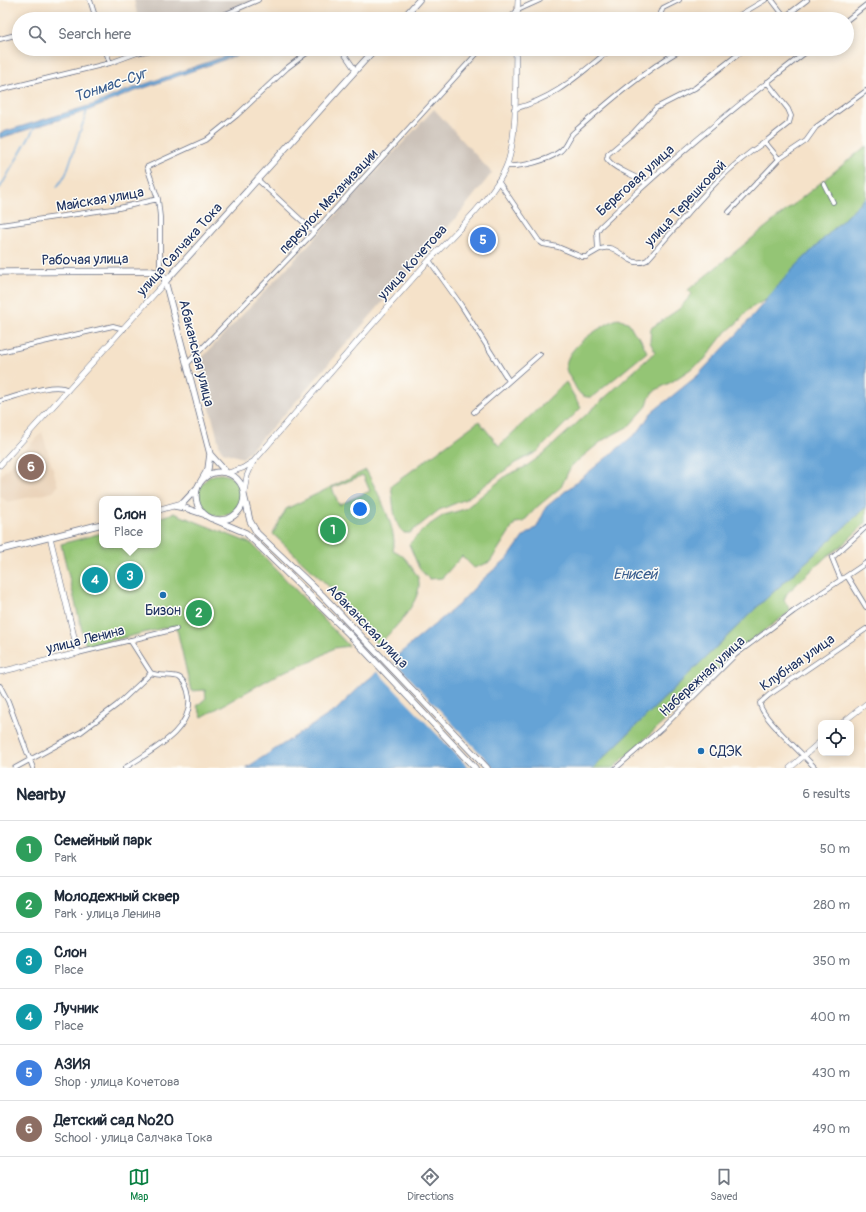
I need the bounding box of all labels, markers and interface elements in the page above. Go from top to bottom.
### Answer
search box [12,12,854,56]
icon: search [26,23,48,45]
text: Search here [58,25,131,44]
water label: Тонмас-Суг [71,64,151,107]
street label: Береговая улица [593,141,678,220]
street label: переулок Механизации [275,145,381,257]
street label: улица Терешковой [640,157,730,251]
street label: Майская улица [55,183,145,216]
street label: улица Салчака Тока [132,199,226,300]
street label: улица Кочетова [373,221,451,304]
pin: 5 [470,225,496,255]
street label: Рабочая улица [42,250,128,269]
street label: Абаканская улица [175,298,218,408]
pin: 6 [18,452,44,482]
popup [99,496,161,548]
your location [350,499,370,519]
text: Слон [114,505,146,524]
pin: 1 [320,515,346,545]
text: Place [114,524,143,540]
pin: 3 [117,561,143,591]
pin: 4 [82,565,108,595]
water label: Енисей [613,565,659,584]
street label: Абаканская улица [323,581,412,672]
marker: Бизон [158,590,168,600]
pin: 2 [186,598,212,628]
place label: Бизон [145,602,181,619]
street label: улица Ленина [43,622,126,658]
street label: Клубная улица [757,630,838,694]
street label: Набережная улица [656,633,748,720]
map controls [818,720,854,756]
button: locate [818,720,854,756]
place label: СДЭК [709,743,743,760]
marker: СДЭК [696,746,706,756]
text: Nearby [16,784,65,805]
text: 6 results [803,786,850,802]
text: Семейный парк [54,831,152,850]
text: 1 [26,841,32,857]
text: 50 m [820,841,850,857]
text: Park [54,850,77,866]
text: Молодежный сквер [54,887,180,906]
text: 2 [25,897,33,913]
text: 280 m [813,897,850,913]
text: Park · улица Ленина [54,906,161,922]
text: Слон [54,943,87,962]
text: 3 [25,953,33,969]
text: 350 m [812,953,850,969]
text: Place [54,962,83,978]
text: Лучник [54,999,99,1018]
text: 4 [25,1009,33,1025]
text: 400 m [810,1009,850,1025]
text: Place [54,1018,83,1034]
text: АЗИЯ [54,1055,90,1074]
text: 5 [25,1065,33,1081]
text: 430 m [812,1065,850,1081]
text: Shop · улица Кочетова [54,1074,179,1090]
text: Детский сад №20 [54,1111,174,1130]
text: 6 [25,1121,33,1137]
text: 490 m [813,1121,850,1137]
text: School · улица Салчака Тока [54,1130,212,1146]
tab: Map [128,1166,150,1203]
tab: Directions [407,1166,454,1203]
tab: Saved [710,1166,738,1203]

